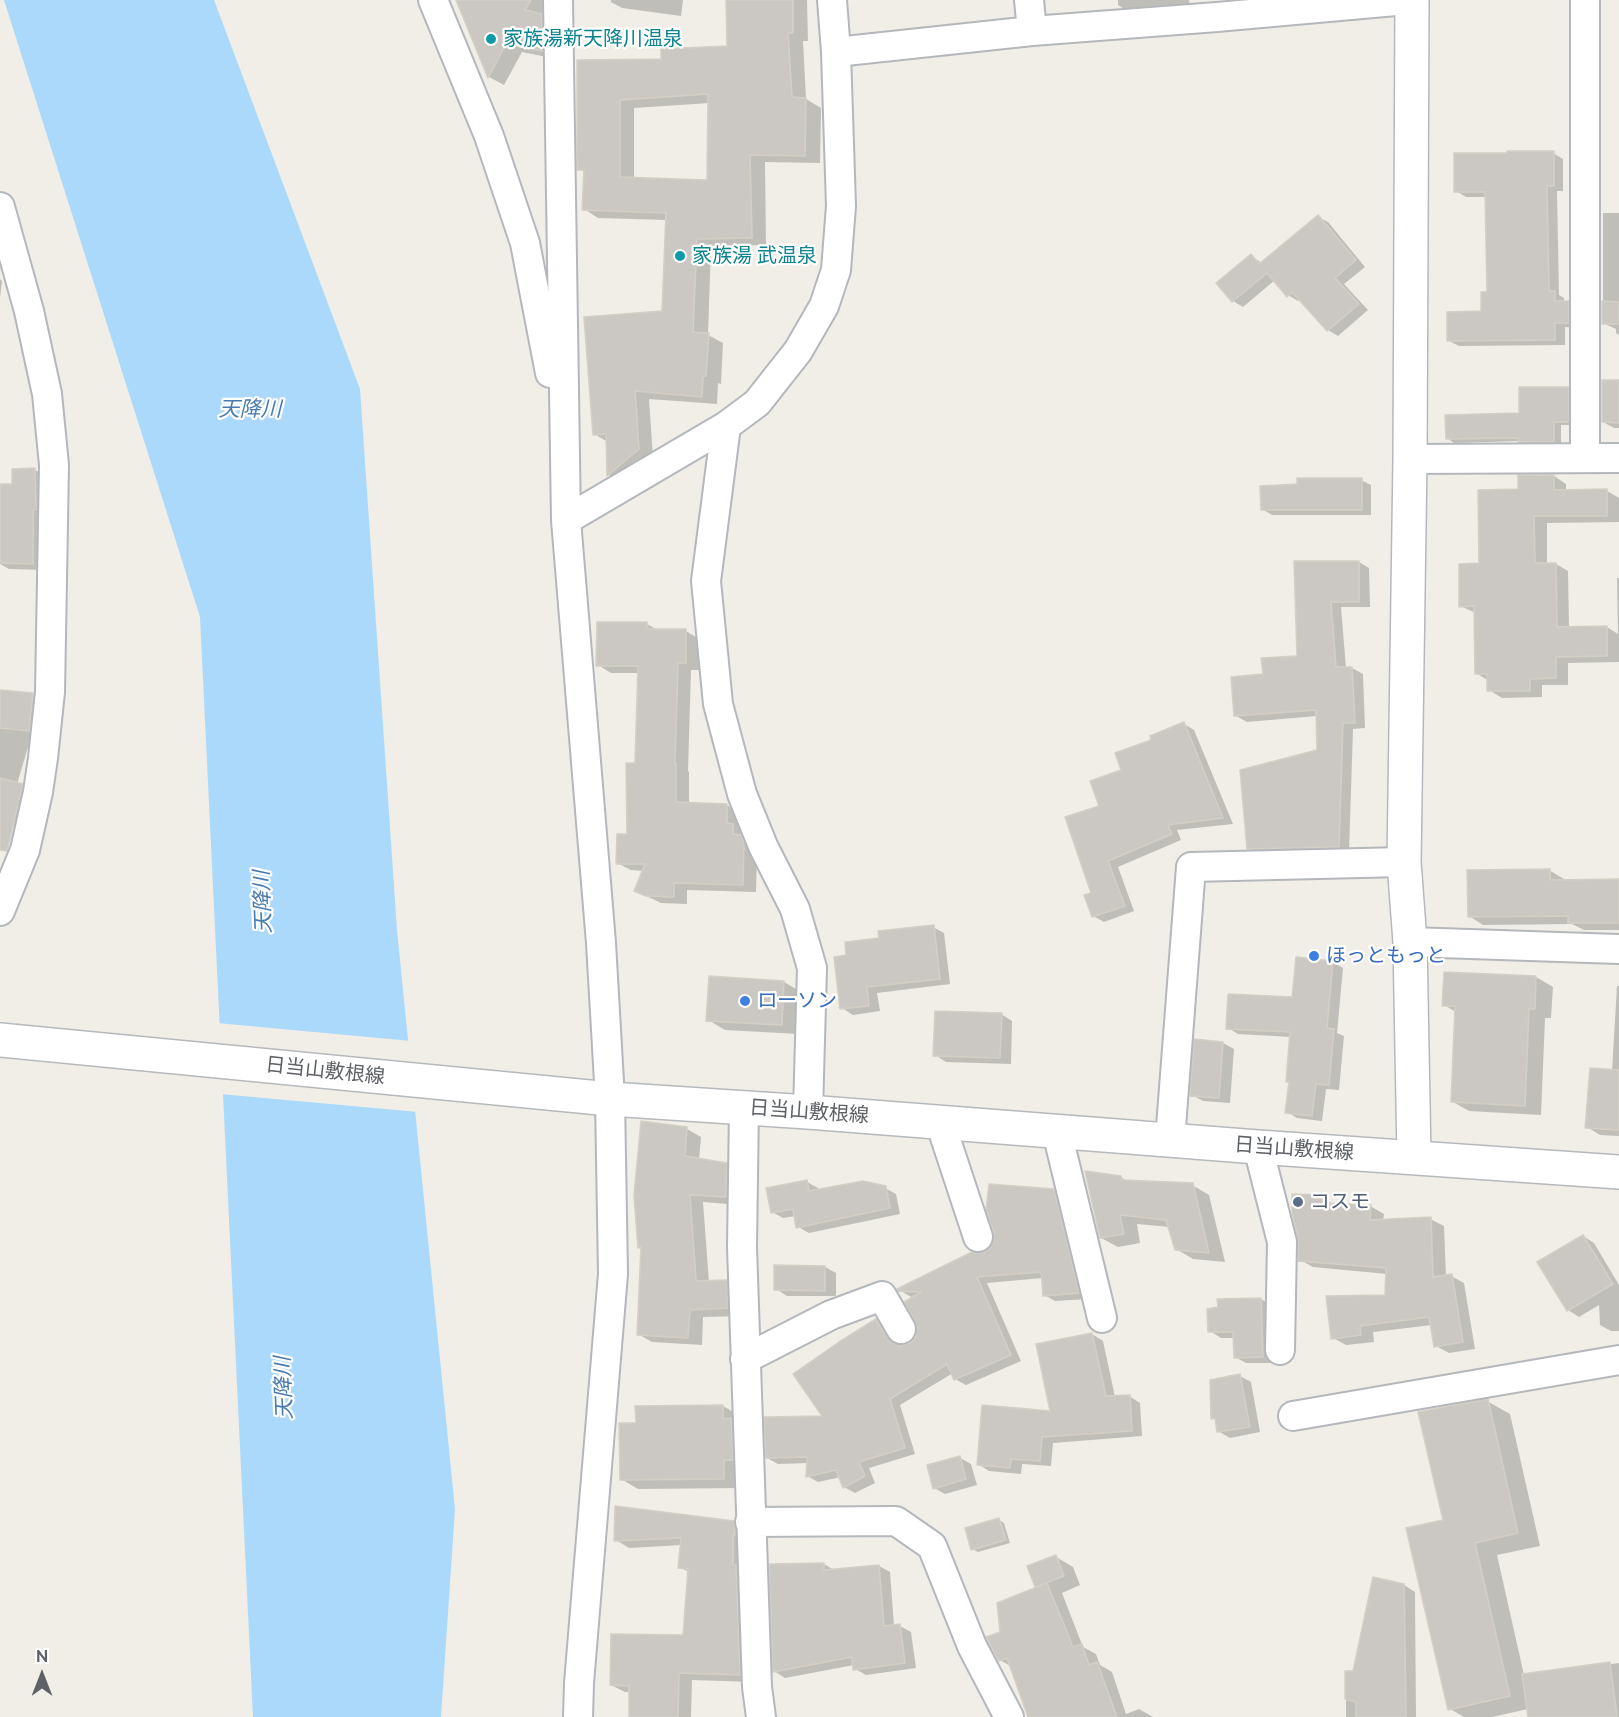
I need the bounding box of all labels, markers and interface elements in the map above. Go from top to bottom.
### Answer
place label: 家族湯新天降川温泉 [503,27,683,51]
marker: 家族湯新天降川温泉 [484,32,498,46]
place label: 家族湯 武温泉 [692,244,817,268]
marker: 家族湯 武温泉 [673,249,687,263]
water label: 天降川 [219,397,281,423]
water label: 天降川 [249,870,277,934]
place label: ほっともっと [1326,944,1446,968]
marker: ほっともっと [1307,949,1321,963]
place label: ローソン [757,989,837,1013]
marker: ローソン [738,994,752,1008]
street label: 日当山敷根線 [264,1053,386,1089]
street label: 日当山敷根線 [748,1096,870,1128]
street label: 日当山敷根線 [1233,1133,1355,1165]
place label: コスモ [1310,1190,1370,1214]
marker: コスモ [1291,1195,1305,1209]
water label: 天降川 [270,1356,298,1420]
north arrow [12,1645,72,1705]
text: N [36,1647,48,1666]

